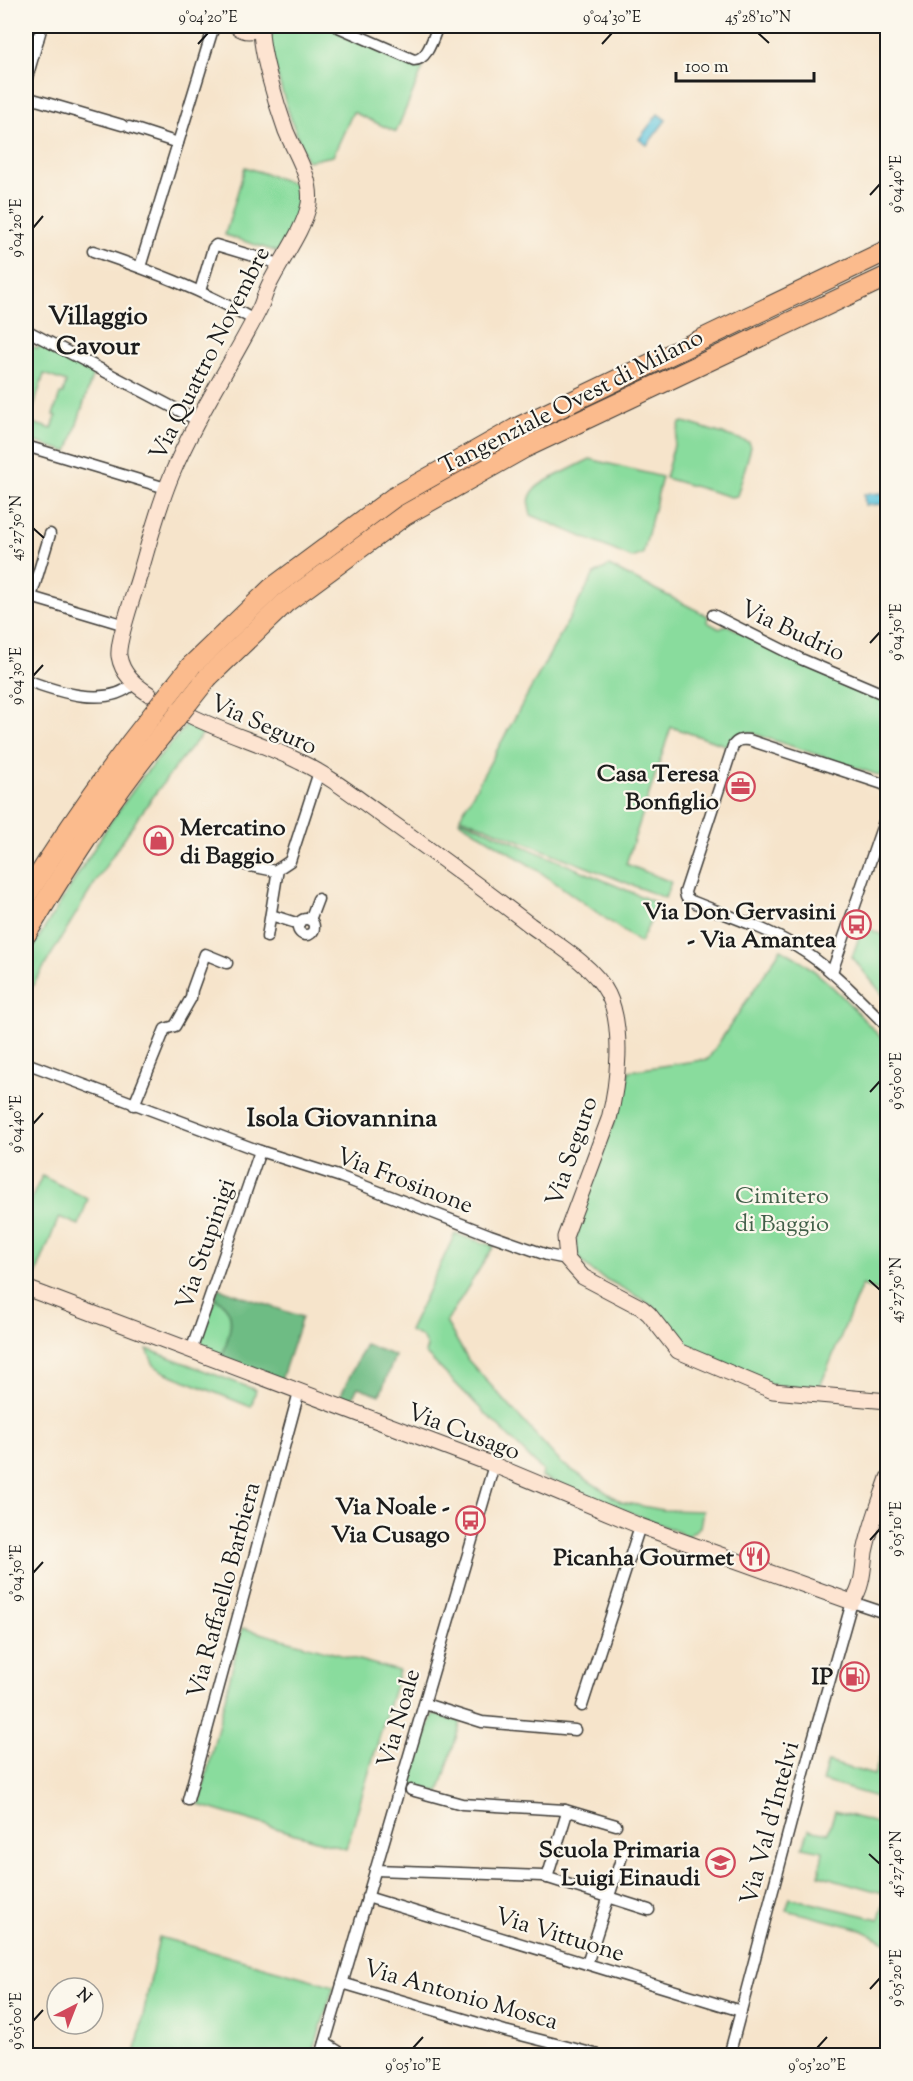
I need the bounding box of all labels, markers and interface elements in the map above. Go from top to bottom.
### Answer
text: 9°04'20"E [178,8,238,29]
text: 9°04'30"E [583,8,641,29]
text: 45°28'10"N [725,8,791,29]
scale bar [676,45,814,83]
text: 100 m [685,55,729,81]
text: 9°04'40"E [887,155,908,213]
text: 9°04'20"E [7,198,28,258]
street label: Via Quattro Novembre [142,241,280,467]
district label: Villaggio Cavour [48,299,148,366]
street label: Tangenziale Ovest di Milano [434,321,710,484]
text: 45°27'50"N [7,495,28,561]
street label: Via Budrio [734,593,850,671]
text: 9°04'50"E [887,603,908,661]
text: 9°04'30"E [7,647,28,705]
street label: Via Seguro [204,687,322,765]
place label: Casa Teresa Bonfiglio [597,758,720,820]
office icon: Casa Teresa Bonfiglio [724,771,756,803]
place label: Mercatino di Baggio [180,812,286,874]
shop icon: Mercatino di Baggio [143,825,175,857]
place label: Via Don Gervasini - Via Amantea [643,896,837,958]
bus stop icon: Via Don Gervasini - Via Amantea [841,909,873,941]
text: 9°05'00"E [887,1052,908,1110]
street label: Via Seguro [538,1092,608,1211]
text: 9°04'40"E [7,1095,28,1153]
district label: Isola Giovannina [247,1101,437,1138]
street label: Via Frosinone [331,1140,478,1224]
street label: Via Stupinigi [169,1174,245,1315]
park label: Cimitero di Baggio [735,1180,829,1242]
text: 45°27'50"N [887,1257,908,1323]
street label: Via Cusago [402,1396,525,1470]
street label: Via Raffaello Barbiera [180,1479,270,1702]
place label: Via Noale - Via Cusago [331,1491,450,1553]
text: 9°05'10"E [887,1501,908,1557]
bus stop icon: Via Noale - Via Cusago [455,1504,487,1536]
restaurant icon: Picanha Gourmet [739,1541,771,1573]
place label: Picanha Gourmet [553,1542,735,1576]
text: 9°04'50"E [7,1544,28,1602]
fuel station icon: IP [838,1660,870,1692]
place label: IP [812,1661,833,1695]
street label: Via Noale [370,1665,430,1772]
street label: Via Val d'Intelvi [733,1738,809,1909]
text: 45°27'40"N [887,1831,908,1897]
place label: Scuola Primaria Luigi Einaudi [539,1834,701,1896]
school or university icon: Scuola Primaria Luigi Einaudi [705,1847,737,1879]
street label: Via Vittuone [490,1900,629,1972]
text: 9°05'20"E [887,1949,908,2007]
street label: Via Antonio Mosca [359,1952,562,2040]
north arrow [45,1976,105,2036]
text: N [71,1984,96,2010]
text: 9°05'00"E [7,1992,28,2050]
text: 9°05'10"E [385,2056,441,2077]
text: 9°05'20"E [788,2056,846,2077]

